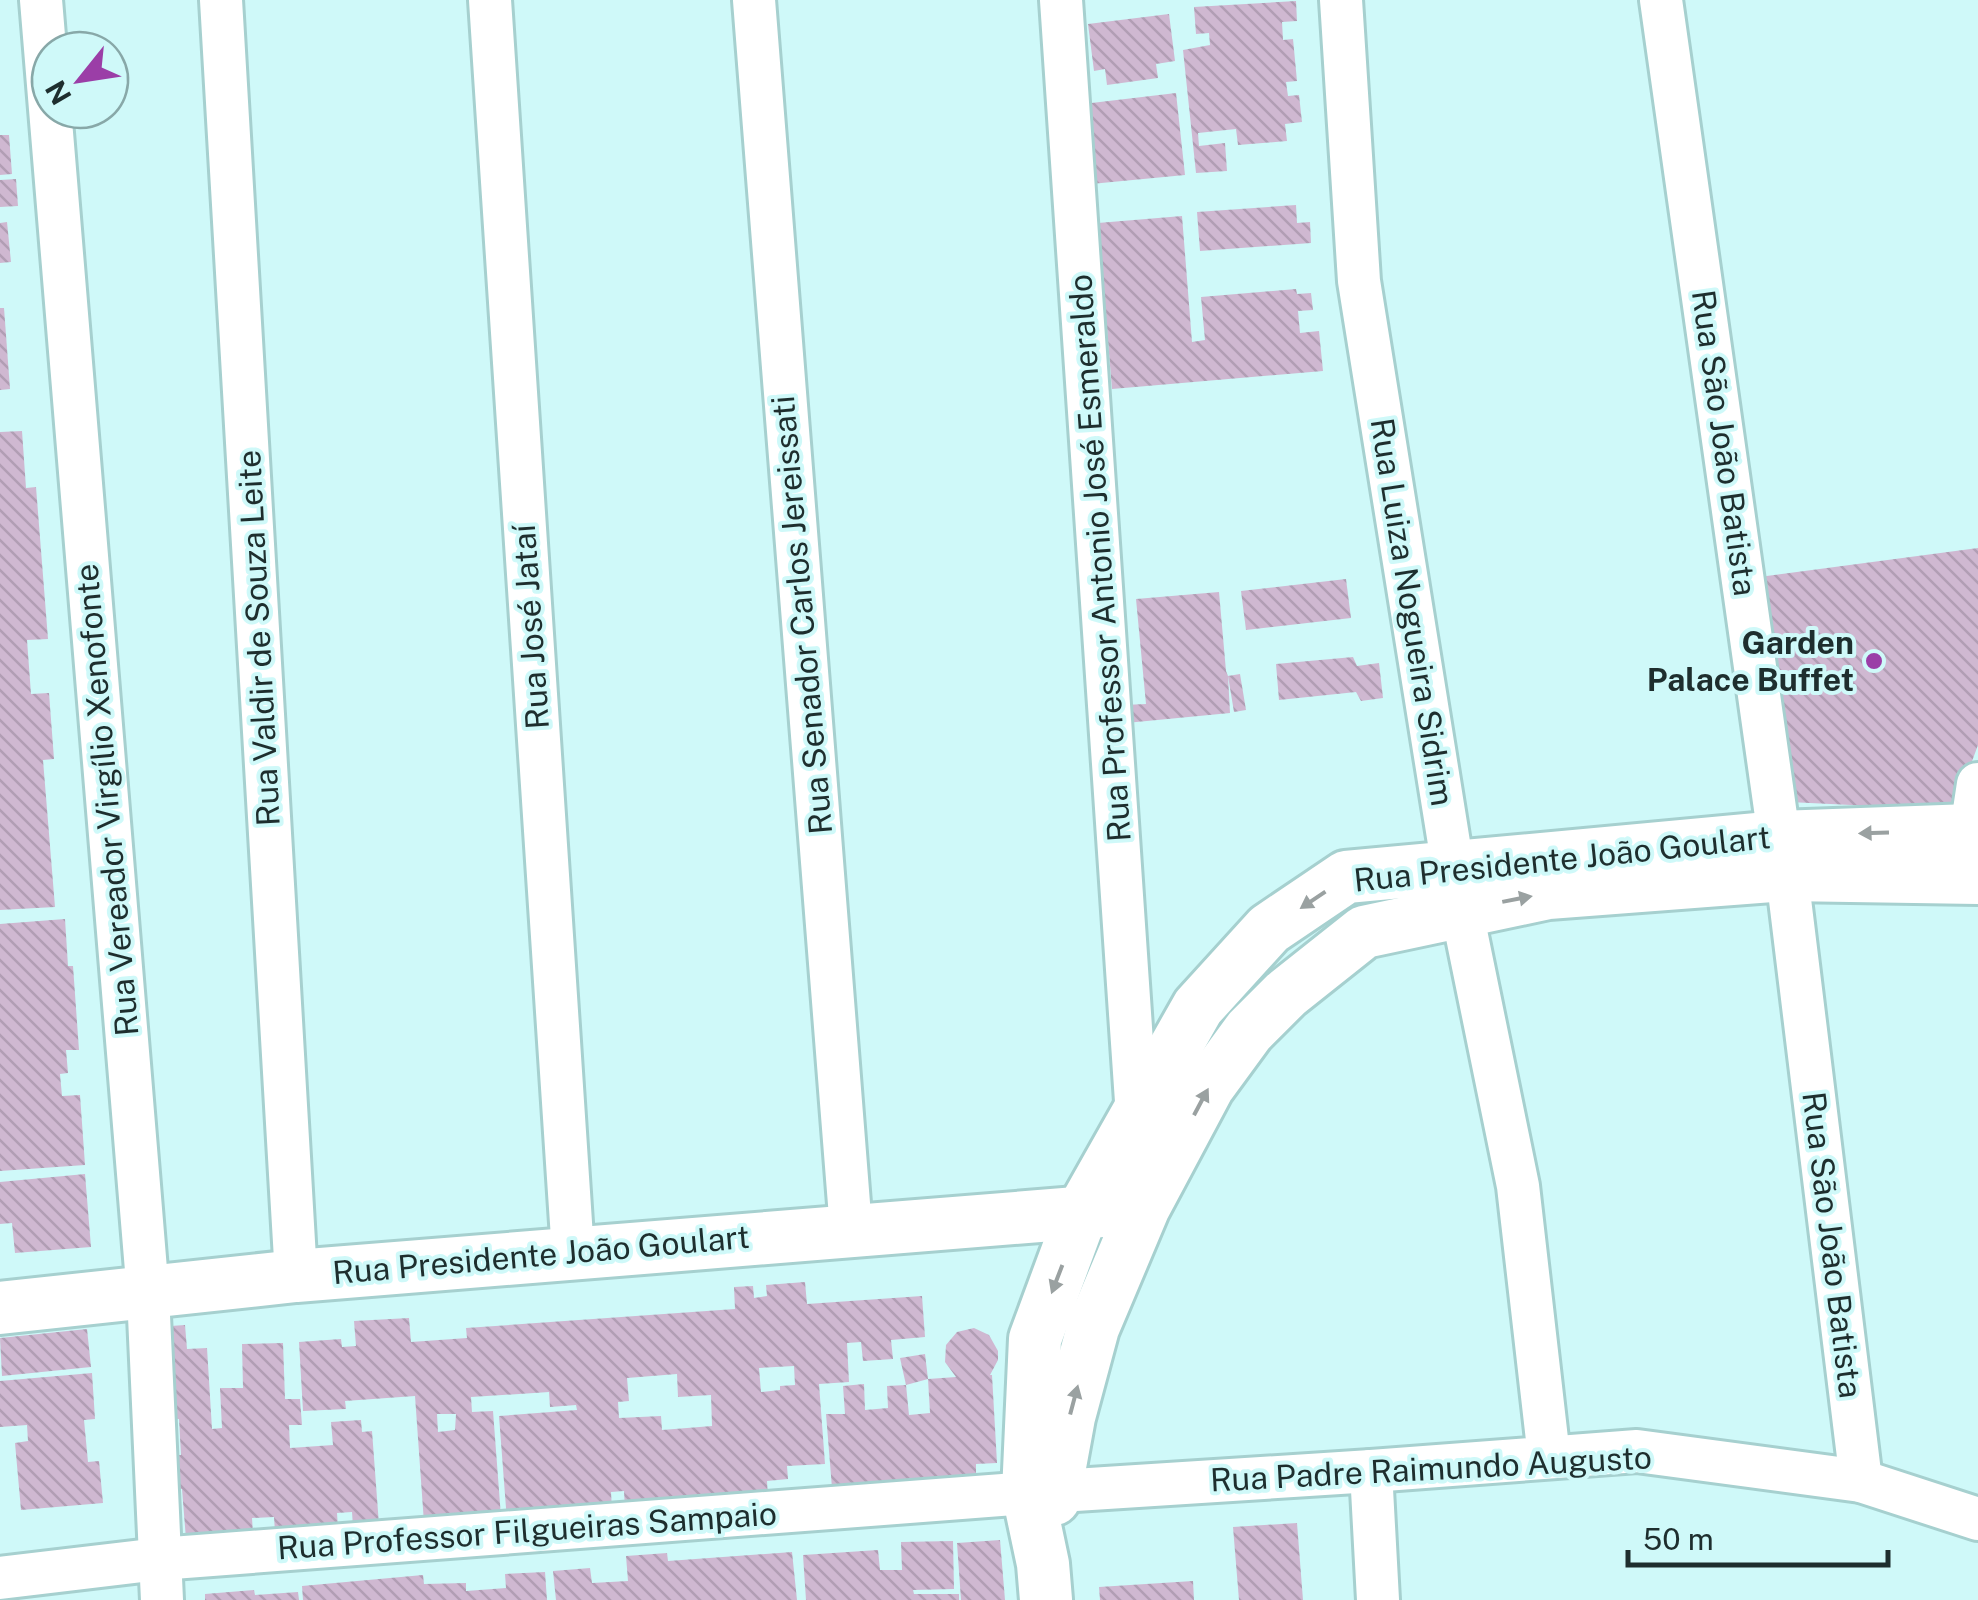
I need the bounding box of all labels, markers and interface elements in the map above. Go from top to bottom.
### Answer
north arrow [30,30,130,130]
text: N [38,75,78,110]
street label: Rua Professor Antonio José Esmeraldo [1061,273,1138,843]
street label: Rua São João Batista [1685,288,1764,598]
street label: Rua Senador Carlos Jereissati [764,394,839,836]
street label: Rua Luiza Nogueira Sidrim [1364,415,1461,809]
street label: Rua Valdir de Souza Leite [230,449,287,827]
street label: Rua José Jataí [505,522,556,731]
street label: Rua Vereador Virgílio Xenofonte [67,562,146,1038]
place label: Garden Palace Buffet [1647,624,1854,698]
marker: Garden Palace Buffet [1863,650,1885,672]
street label: Rua Presidente João Goulart [1352,818,1772,899]
one-way arrow [1857,826,1889,842]
one-way arrow [1299,890,1326,908]
one-way arrow [1502,890,1533,906]
one-way arrow [1192,1087,1209,1116]
street label: Rua São João Batista [1795,1090,1870,1400]
street label: Rua Presidente João Goulart [331,1218,751,1291]
one-way arrow [1049,1264,1064,1294]
one-way arrow [1066,1384,1082,1415]
street label: Rua Padre Raimundo Augusto [1209,1438,1653,1499]
street label: Rua Professor Filgueiras Sampaio [276,1495,778,1566]
scale bar [1628,1505,1888,1567]
text: 50 m [1643,1521,1714,1557]

